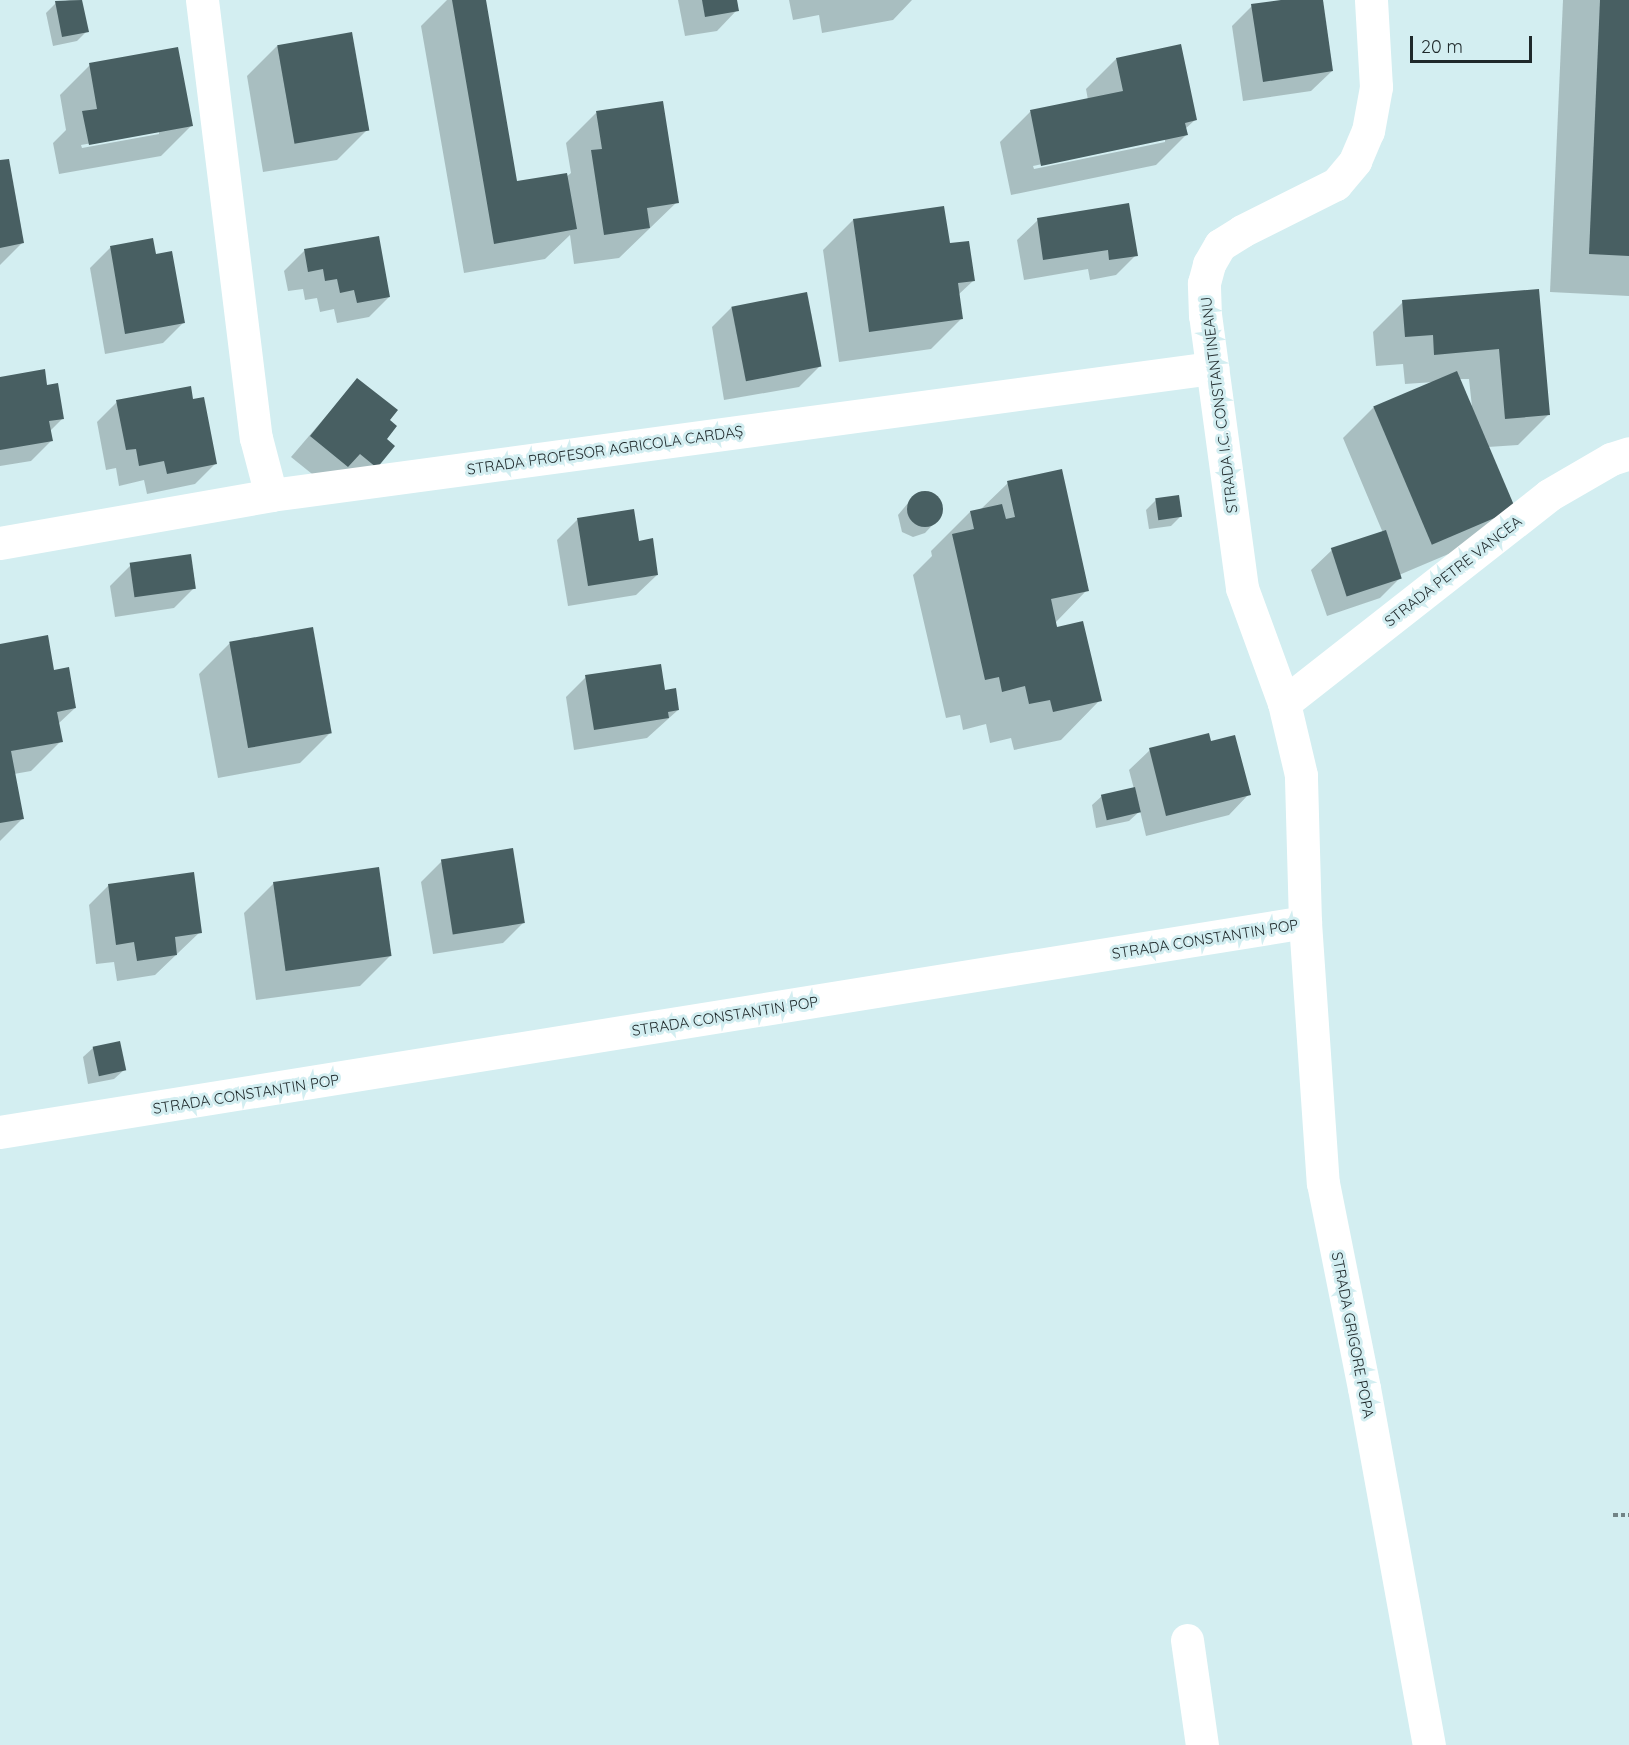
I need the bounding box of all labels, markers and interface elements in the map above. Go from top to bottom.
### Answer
scale bar [1413,24,1534,62]
text: 20 m [1421,35,1463,58]
street label: STRADA I.C. CONSTANTINEANU [1197,296,1241,514]
street label: STRADA PROFESOR AGRICOLA CARDAȘ [466,422,744,478]
street label: STRADA PETRE VANCEA [1381,512,1525,630]
street label: STRADA CONSTANTIN POP [1110,915,1300,963]
street label: STRADA CONSTANTIN POP [630,992,820,1040]
street label: STRADA CONSTANTIN POP [151,1070,341,1118]
street label: STRADA GRIGORE POPA [1328,1250,1378,1420]

